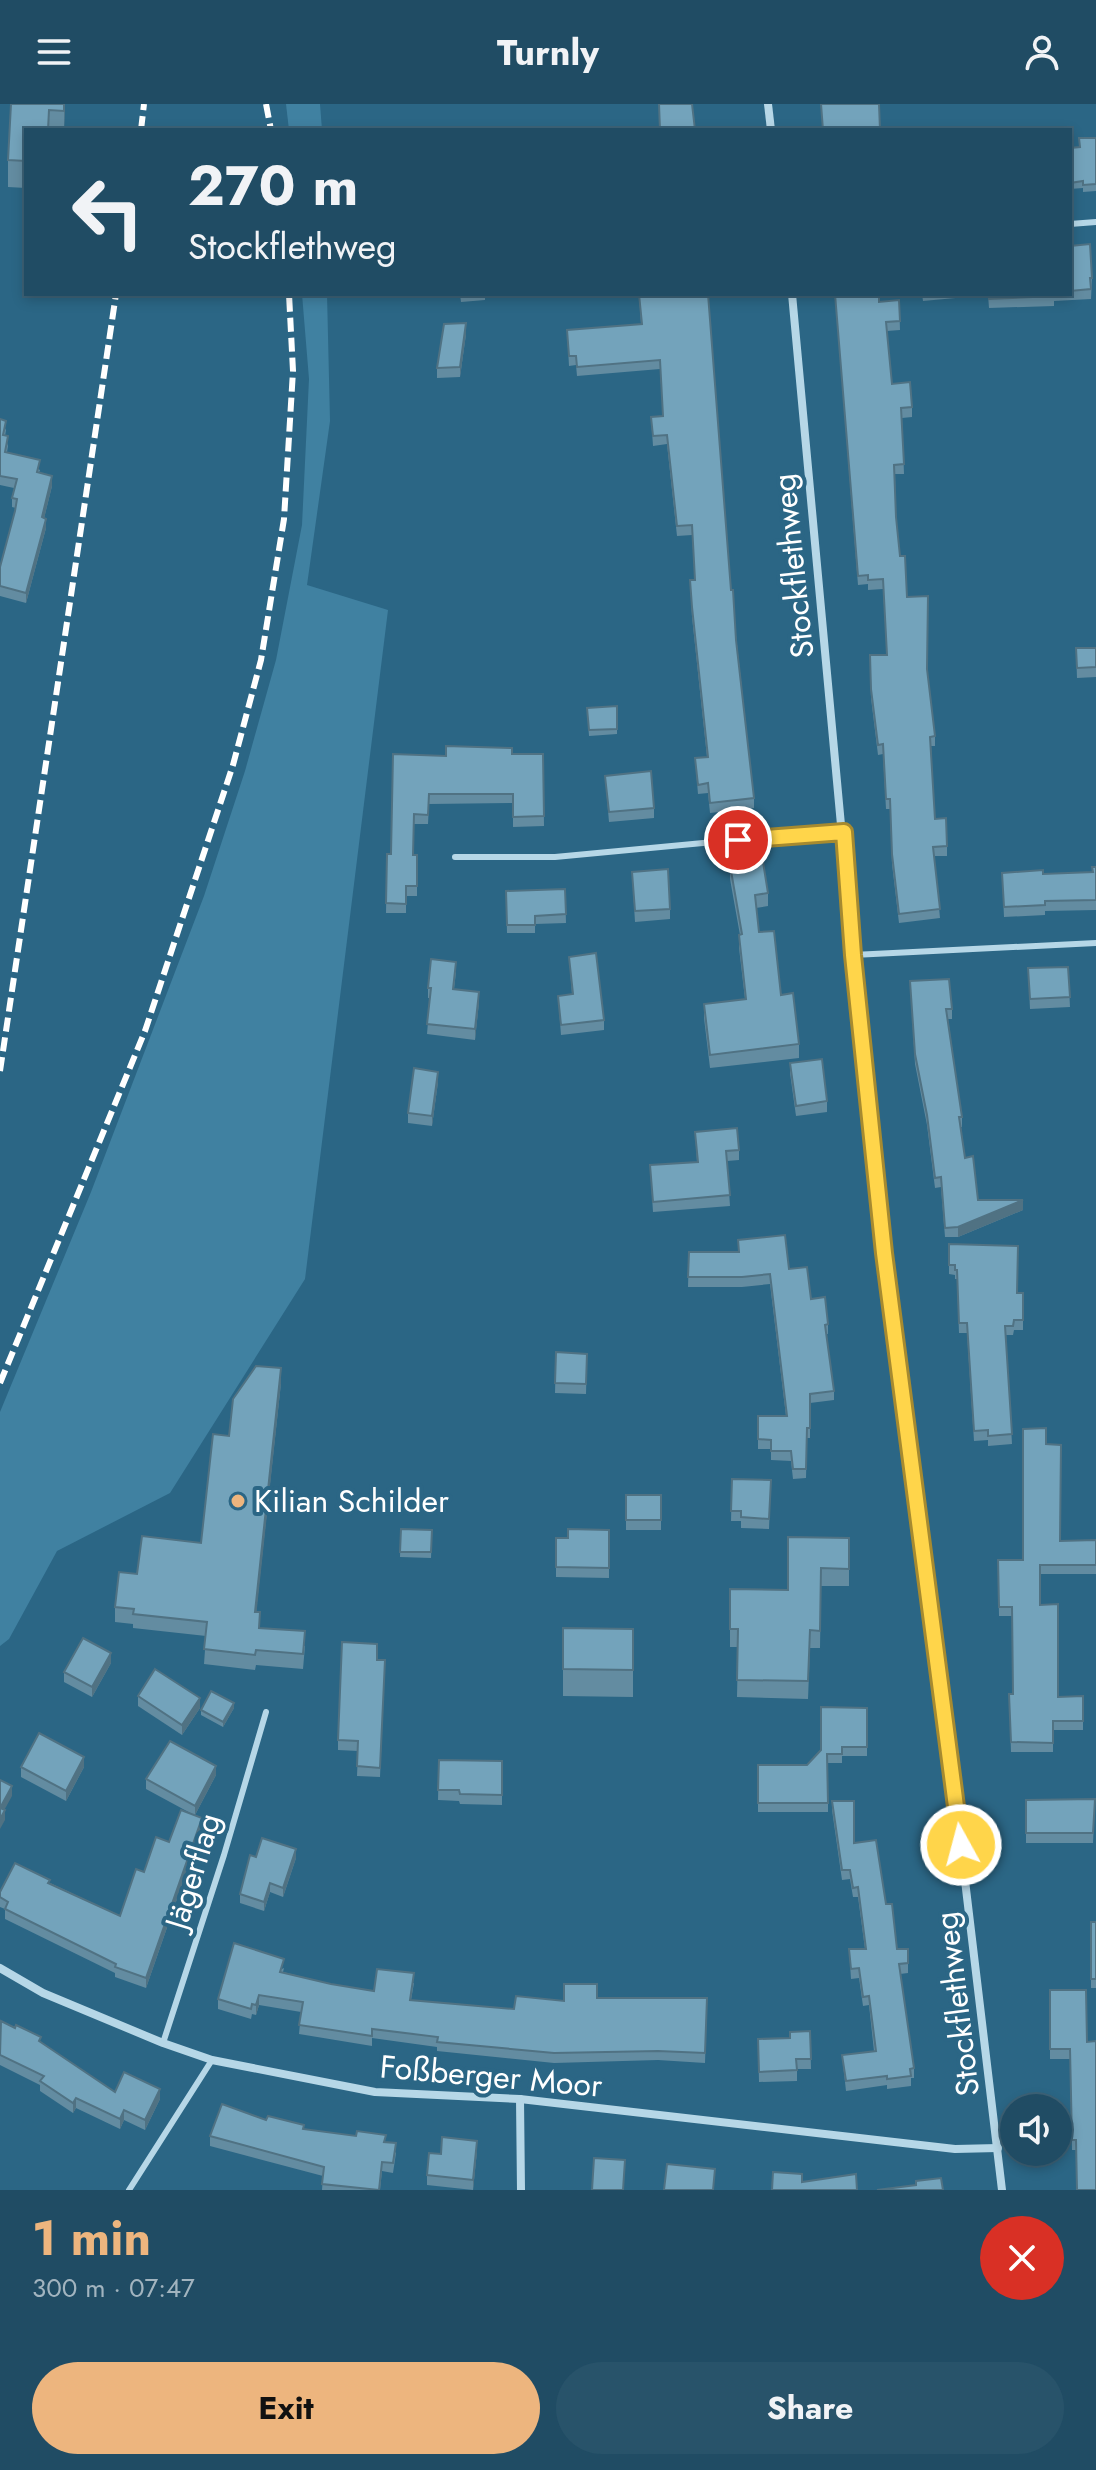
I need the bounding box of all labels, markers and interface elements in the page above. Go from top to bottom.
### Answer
text: Turnly [497,26,599,78]
icon: menu [32,30,76,74]
icon: person [1020,30,1064,74]
text: 270 m [188,145,358,226]
icon: left [56,160,160,264]
text: Stockflethweg [188,220,397,272]
street label: Stockflethweg [760,471,826,661]
pin [704,806,772,874]
icon: arrive [716,818,760,862]
place label: Kilian Schilder [254,1478,449,1524]
marker: Kilian Schilder [229,1492,247,1510]
position arrow [919,1803,1003,1887]
street label: Jägerflag [152,1807,232,1938]
street label: Stockflethweg [923,1909,991,2099]
street label: Foßberger Moor [378,2043,604,2109]
map controls [1000,2094,1072,2166]
button: sound [1000,2094,1072,2166]
text: 1 min [32,2204,151,2273]
button: close [980,2216,1064,2300]
text: 300 m · 07:47 [32,2269,195,2307]
button: Exit [32,2362,540,2454]
button: Share [556,2362,1064,2454]

